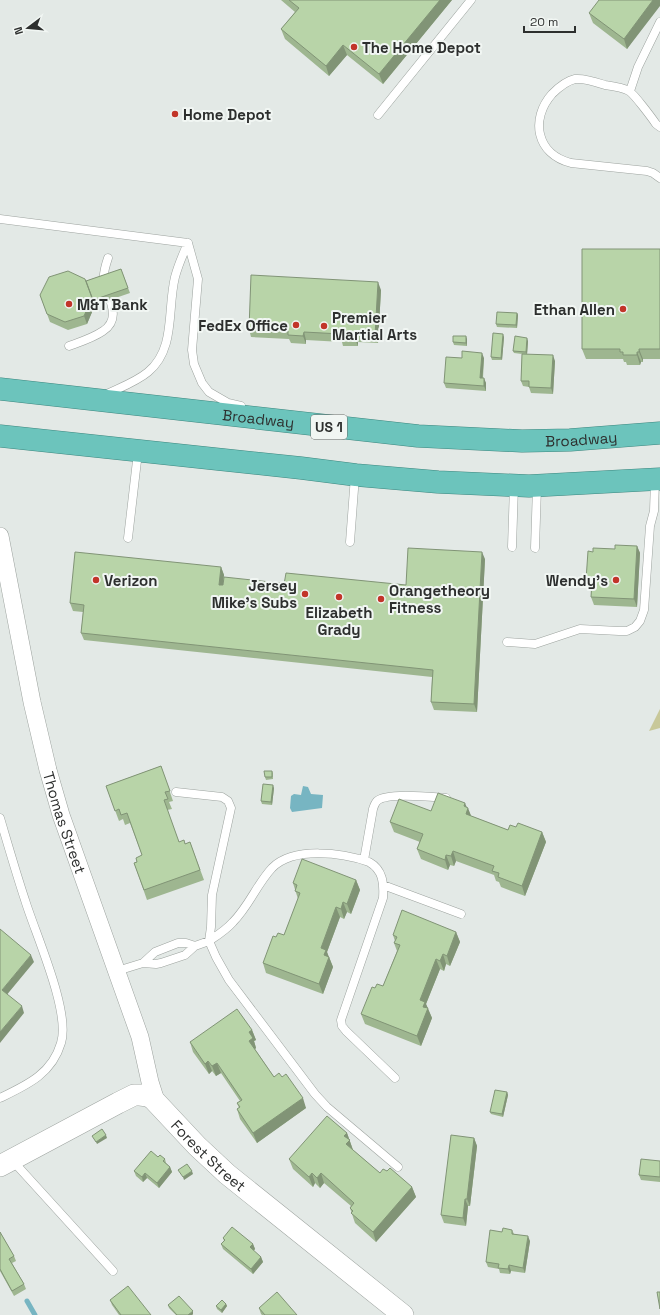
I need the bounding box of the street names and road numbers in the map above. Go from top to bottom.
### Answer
street label: Broadway [221,405,295,432]
road number: US 1 [311,415,347,439]
street label: Broadway [545,427,618,450]
street label: Thomas Street [39,769,91,876]
street label: Forest Street [168,1115,250,1195]

